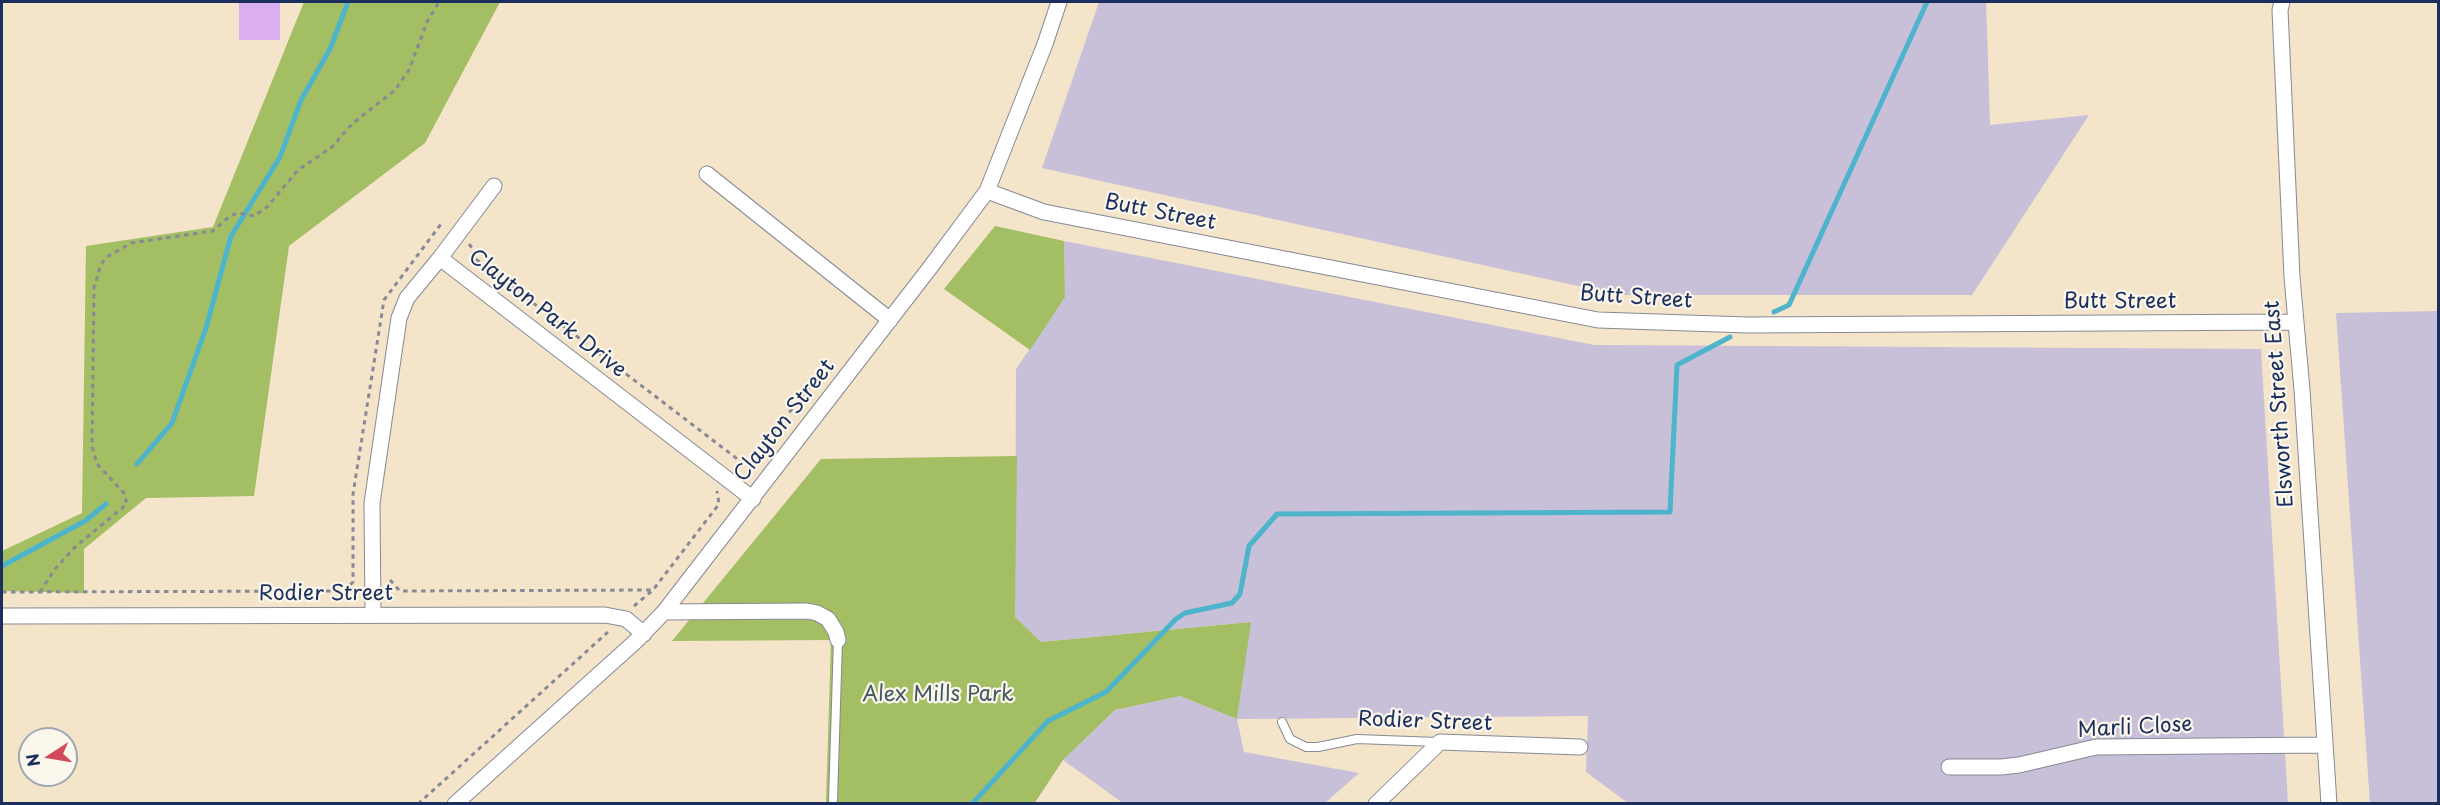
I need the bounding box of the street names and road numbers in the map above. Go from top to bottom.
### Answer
street label: Butt Street [1102,190,1218,236]
street label: Clayton Park Drive [463,245,631,383]
street label: Butt Street [1579,281,1693,315]
street label: Butt Street [2064,289,2176,315]
street label: Elsworth Street East [2260,300,2300,508]
street label: Clayton Street [729,355,841,487]
street label: Rodier Street [259,581,393,607]
street label: Rodier Street [1357,707,1493,737]
street label: Marli Close [2077,712,2193,744]

